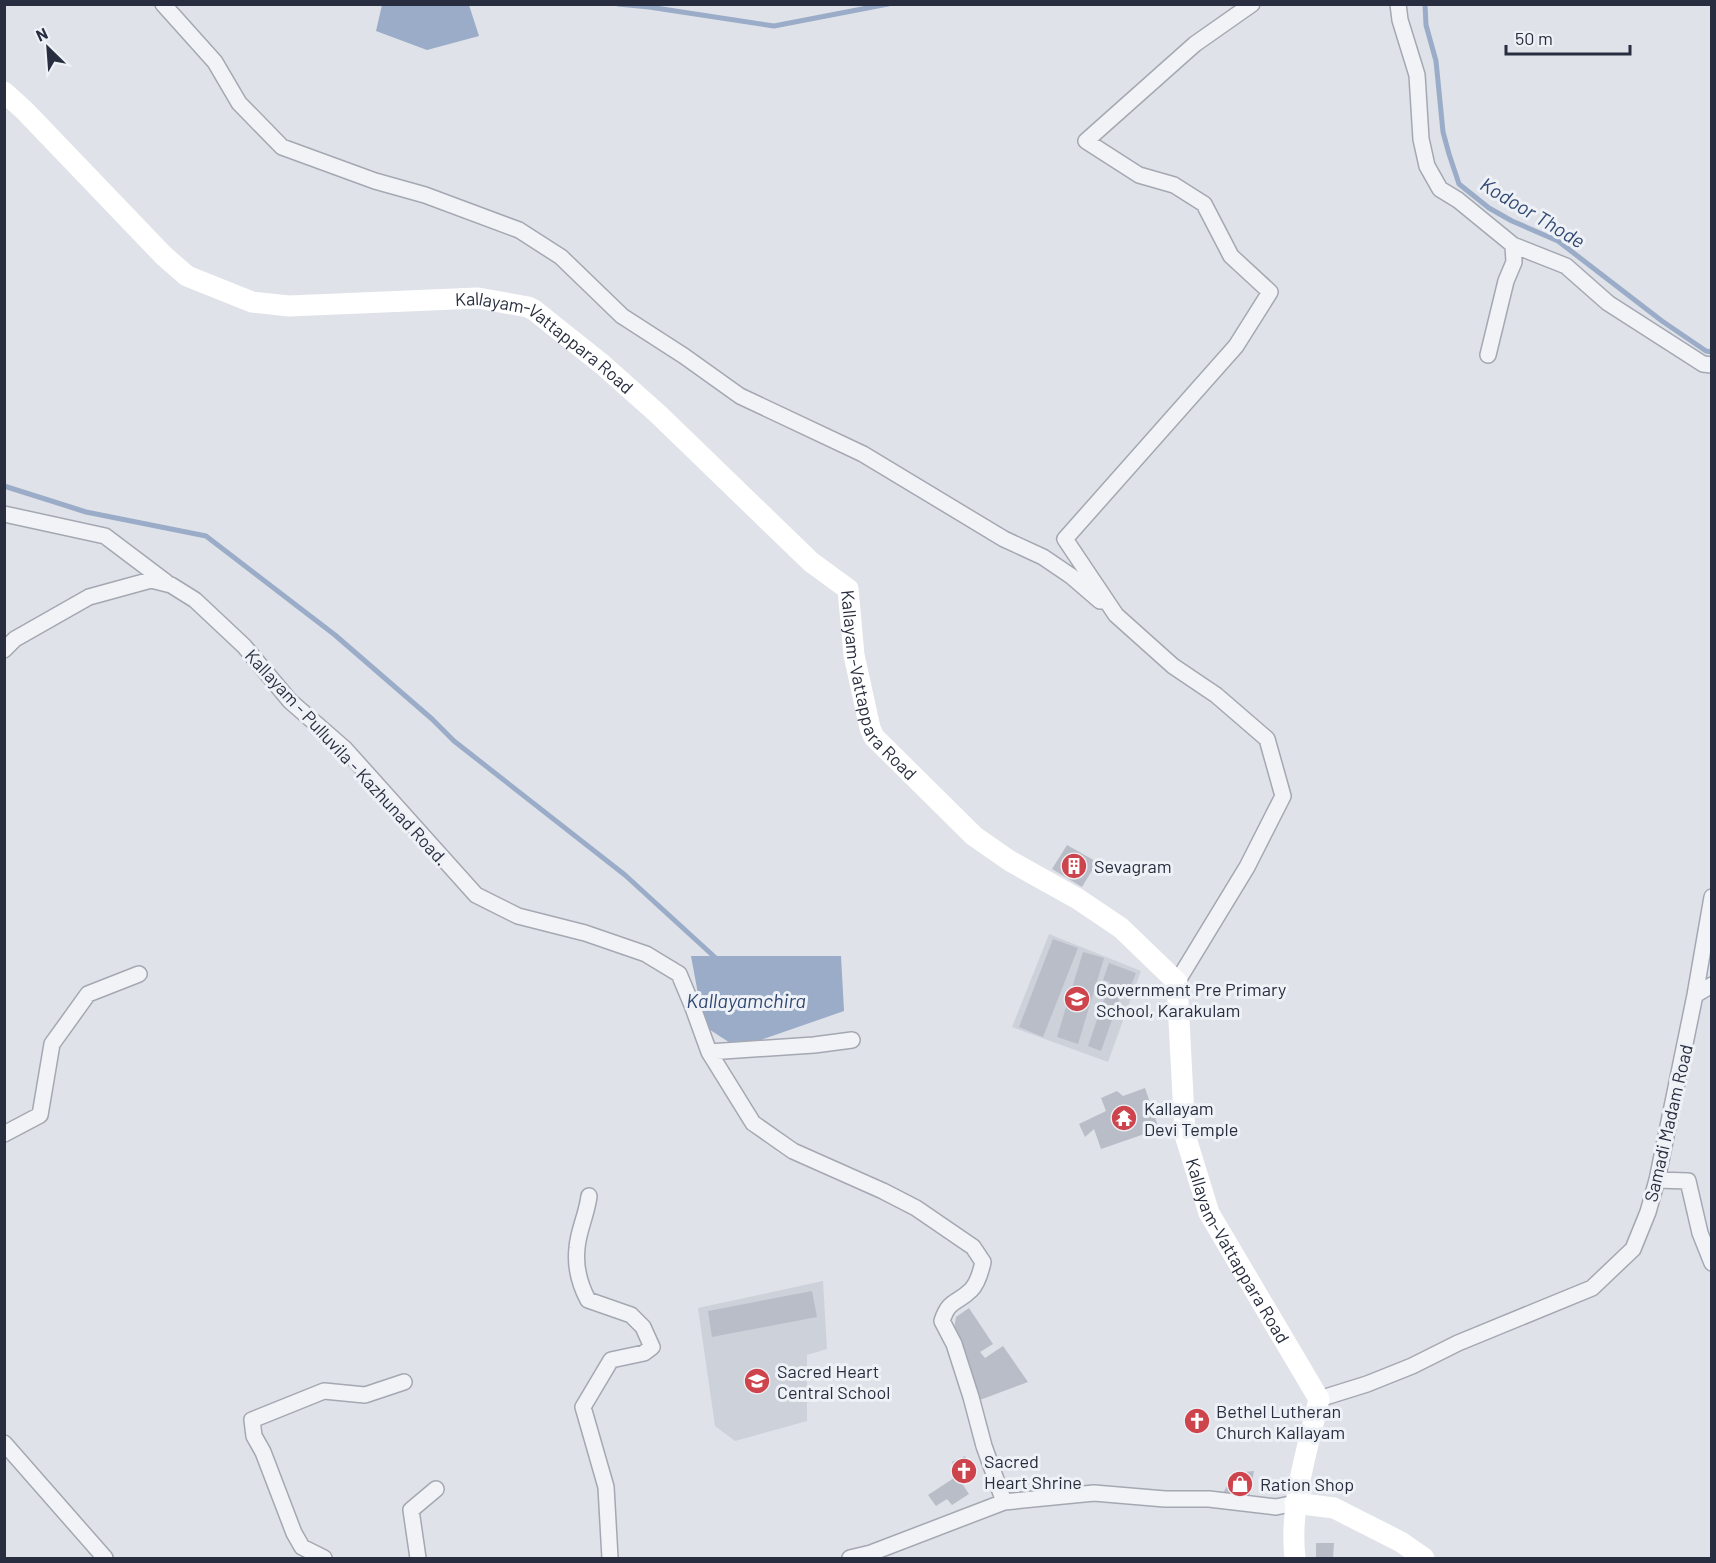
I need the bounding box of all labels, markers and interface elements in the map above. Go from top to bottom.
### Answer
north arrow [18,18,78,78]
scale bar [1506,18,1630,56]
text: N [33,23,50,45]
text: 50 m [1515,27,1553,49]
water label: Kodoor Thode [1476,171,1590,253]
street label: Kallayam-Vattappara Road [454,287,638,398]
street label: Kallayam-Vattappara Road [837,589,922,784]
street label: Kallayam - Pulluvila - Kazhunad Road. [241,644,453,870]
building icon: Sevagram [1059,851,1089,881]
place label: Sevagram [1094,855,1172,877]
place label: Government Pre Primary School, Karakulam [1096,978,1286,1021]
school or university icon: Government Pre Primary School, Karakulam [1062,984,1092,1014]
water label: Kallayamchira [686,988,806,1012]
street label: Samadi Madam Road [1639,1042,1697,1204]
place label: Kallayam Devi Temple [1144,1097,1238,1140]
temple icon: Kallayam Devi Temple [1109,1103,1139,1133]
street label: Kallayam-Vattappara Road [1182,1155,1294,1347]
place label: Sacred Heart Central School [777,1360,890,1403]
school or university icon: Sacred Heart Central School [742,1366,772,1396]
place label: Bethel Lutheran Church Kallayam [1216,1400,1345,1443]
church icon: Bethel Lutheran Church Kallayam [1182,1406,1212,1436]
place label: Sacred Heart Shrine [984,1450,1082,1493]
church icon: Sacred Heart Shrine [949,1456,979,1486]
shop icon: Ration Shop [1225,1469,1255,1499]
place label: Ration Shop [1260,1473,1354,1495]

